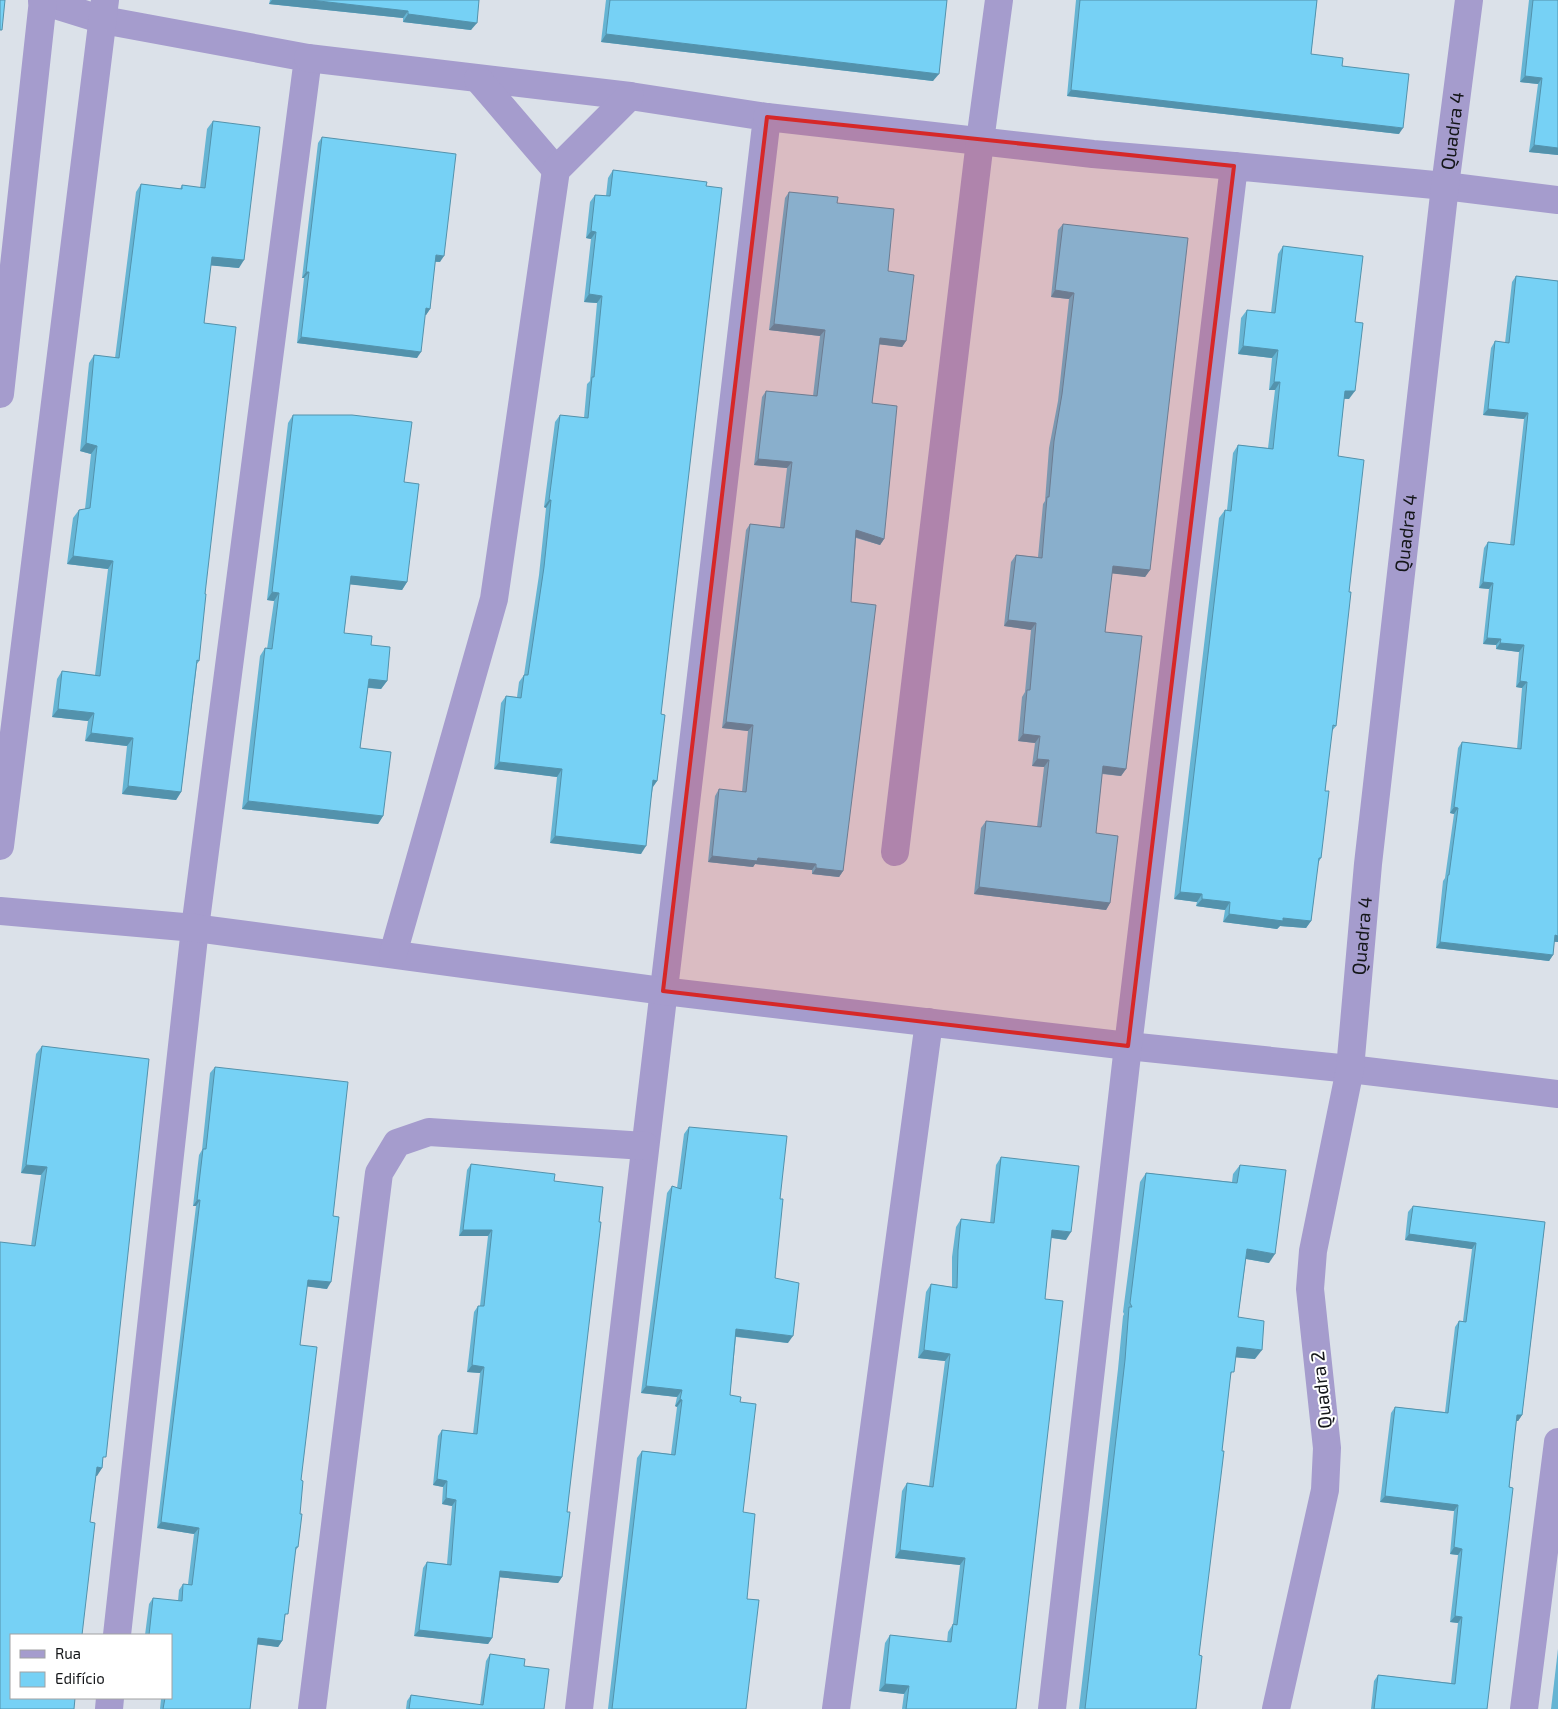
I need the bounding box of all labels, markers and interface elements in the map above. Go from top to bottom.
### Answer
street label: Quadra 4 [1435,90,1468,171]
street label: Quadra 4 [1389,493,1421,574]
street label: Quadra 4 [1346,895,1376,976]
street label: Quadra 2 [1305,1350,1336,1430]
legend [10,1634,172,1699]
text: Rua [55,1644,81,1662]
text: Edifício [55,1669,105,1687]

